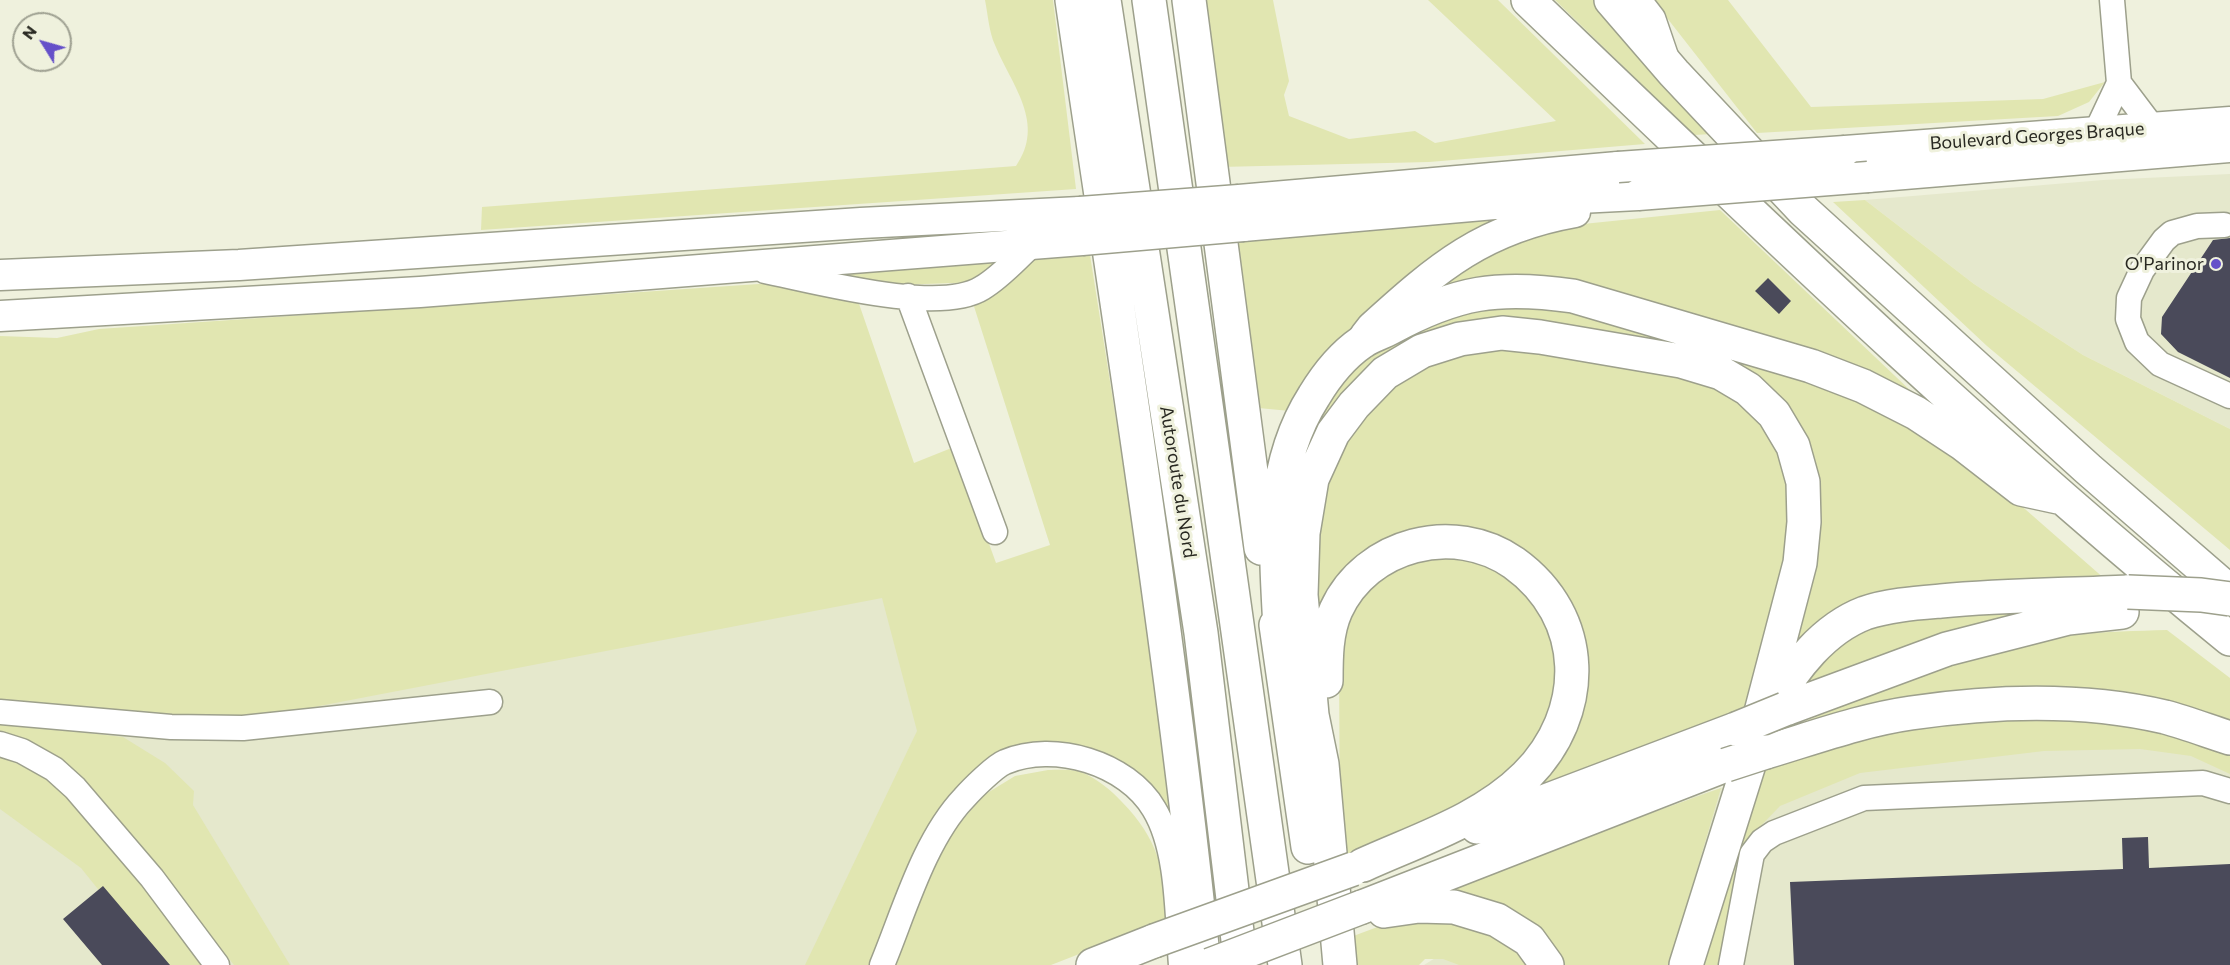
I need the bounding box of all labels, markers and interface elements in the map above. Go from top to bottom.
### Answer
north arrow [12,12,72,72]
text: N [18,22,40,43]
street label: Boulevard Georges Braque [1929,118,2145,154]
place label: O'Parinor [2125,253,2204,275]
marker: O'Parinor [2209,257,2223,271]
street label: Autoroute du Nord [1155,404,1201,560]

